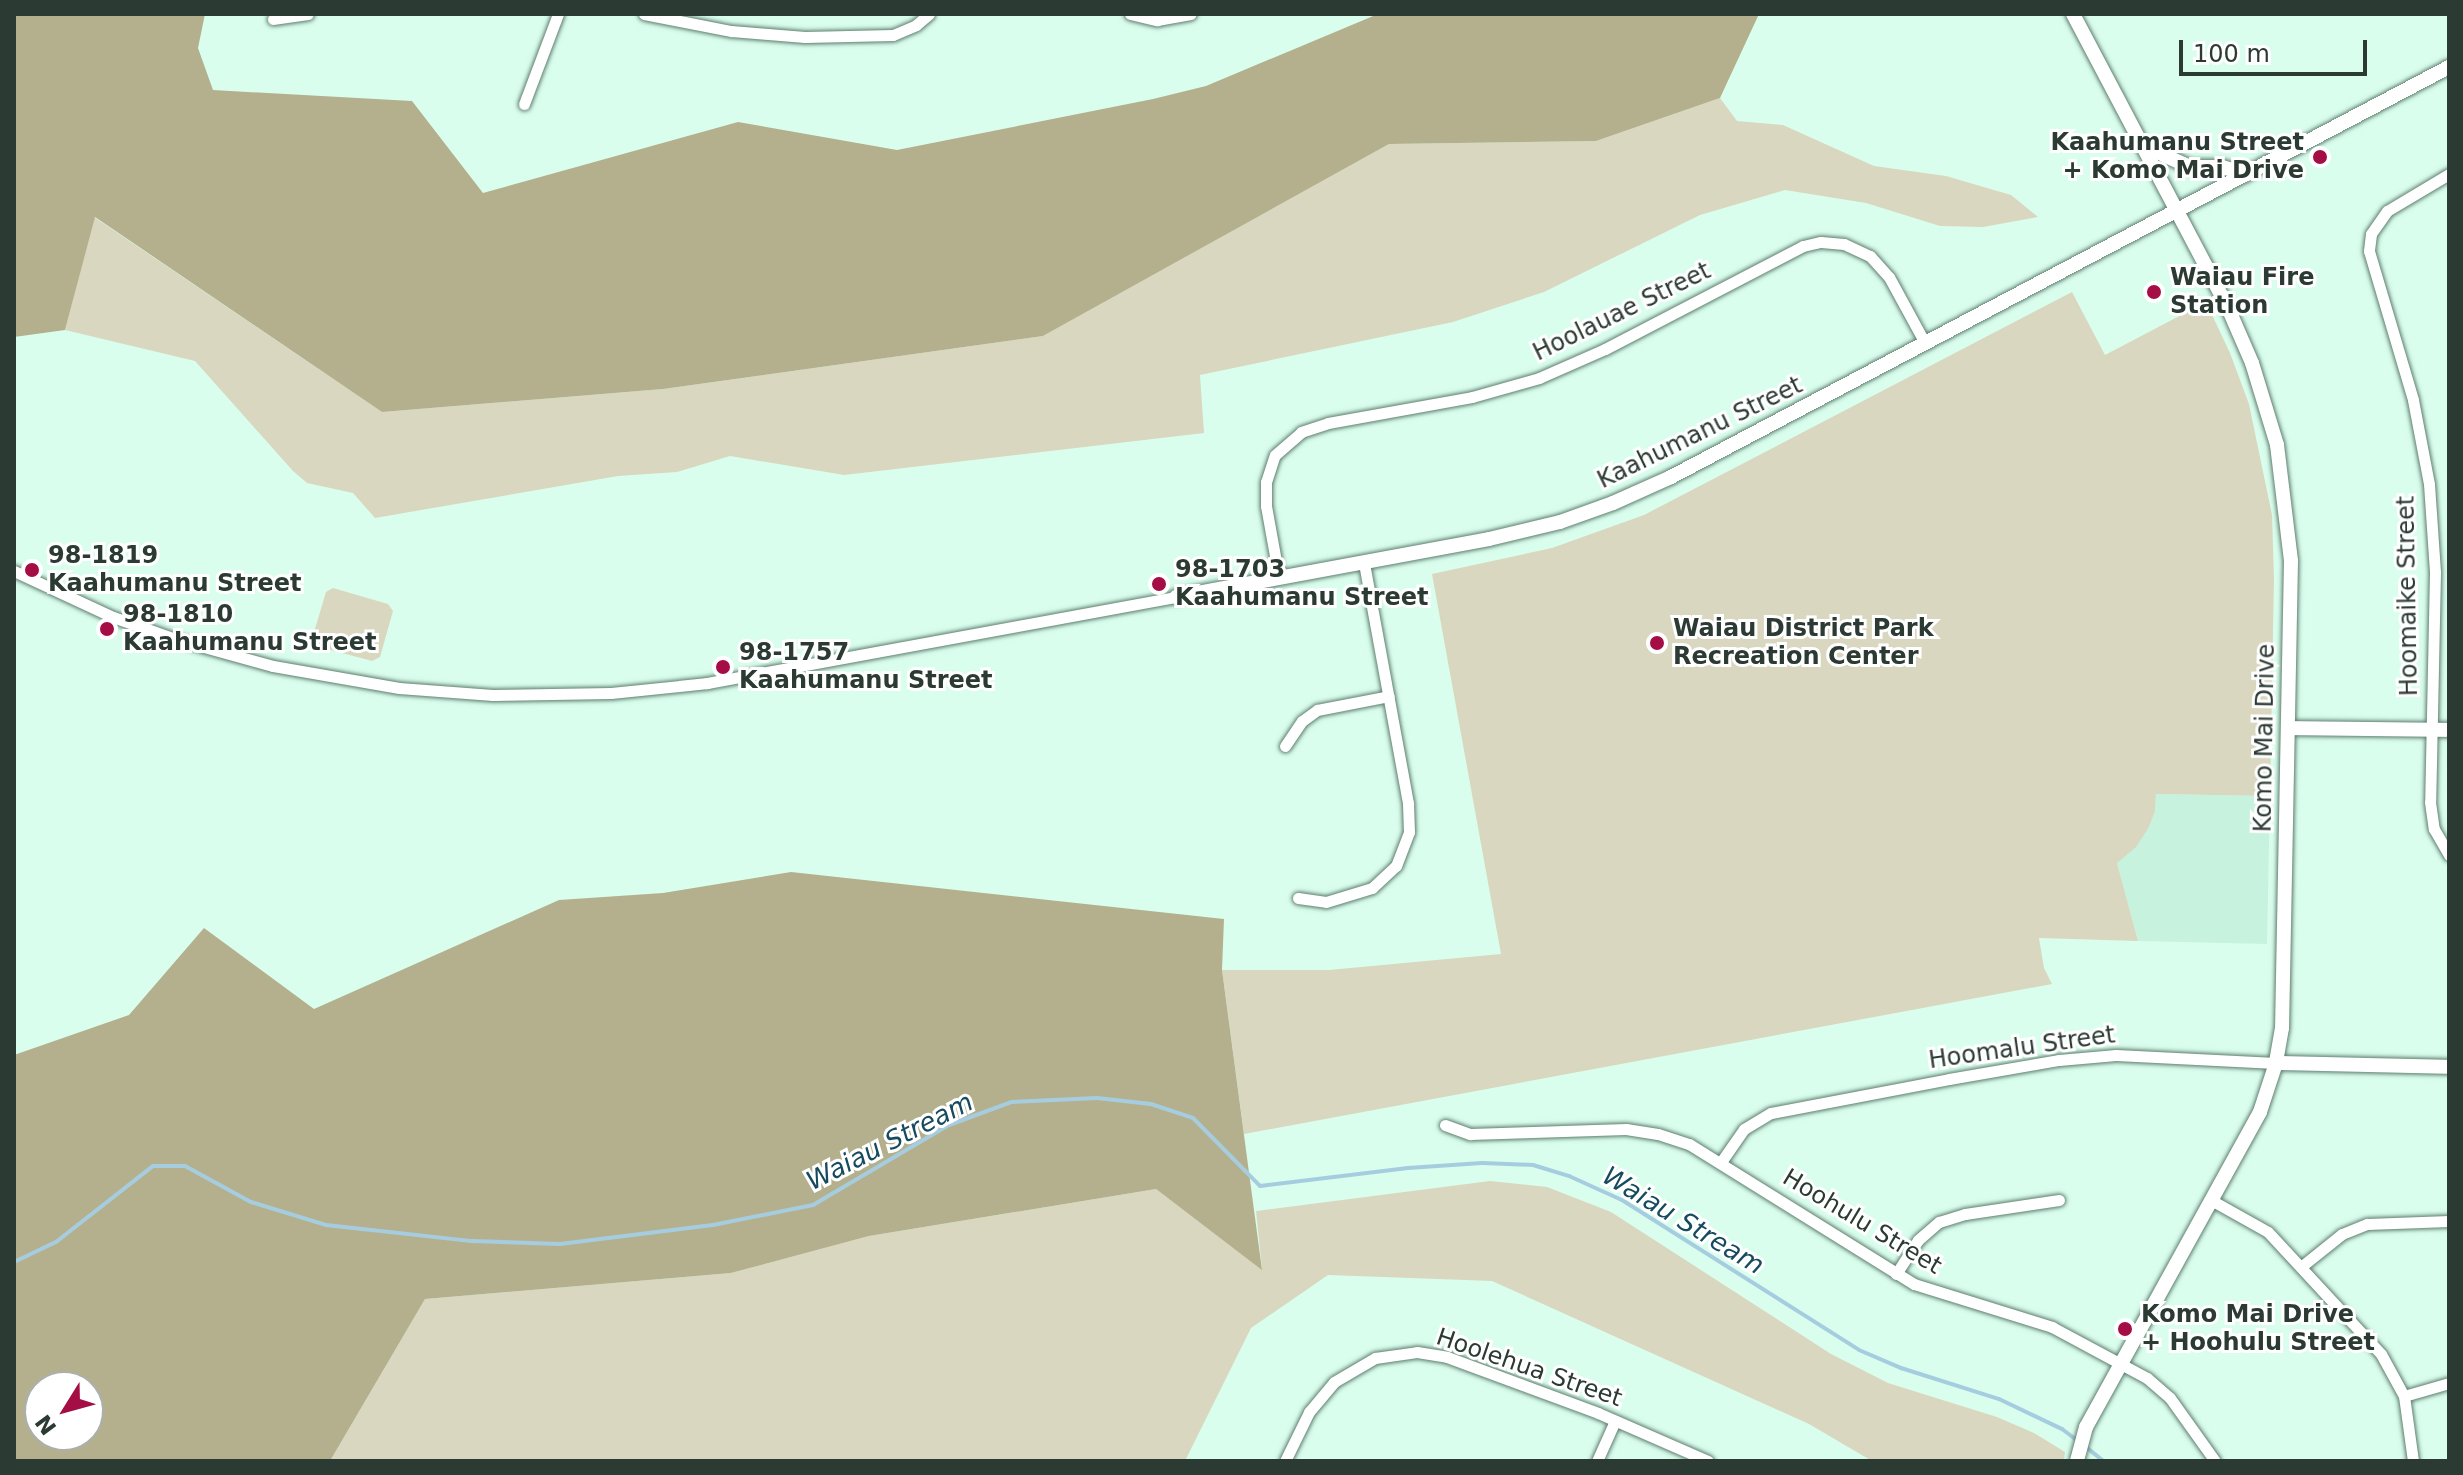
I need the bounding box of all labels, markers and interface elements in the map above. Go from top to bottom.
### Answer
scale bar [2183,24,2371,74]
text: 100 m [2193,40,2270,68]
place label: Kaahumanu Street + Komo Mai Drive [2050,129,2304,185]
marker: Kaahumanu Street + Komo Mai Drive [2311,148,2329,166]
street label: Hoolauae Street [1528,257,1716,367]
place label: Waiau Fire Station [2170,264,2314,320]
marker: Waiau Fire Station [2145,283,2163,301]
street label: Kaahumanu Street [1593,371,1807,495]
street label: Hoomaike Street [2392,495,2424,697]
place label: 98-1819 Kaahumanu Street [48,542,302,598]
place label: 98-1703 Kaahumanu Street [1175,556,1429,612]
marker: 98-1819 Kaahumanu Street [23,561,41,579]
marker: 98-1703 Kaahumanu Street [1150,575,1168,593]
place label: 98-1810 Kaahumanu Street [123,601,377,657]
place label: Waiau District Park Recreation Center [1673,615,1934,671]
marker: 98-1810 Kaahumanu Street [98,620,116,638]
marker: Waiau District Park Recreation Center [1648,634,1666,652]
place label: 98-1757 Kaahumanu Street [739,639,993,695]
street label: Komo Mai Drive [2249,643,2281,833]
marker: 98-1757 Kaahumanu Street [714,658,732,676]
street label: Hoomalu Street [1927,1021,2117,1075]
water label: Waiau Stream [801,1087,979,1197]
water label: Waiau Stream [1597,1161,1769,1281]
street label: Hoohulu Street [1777,1163,1947,1281]
place label: Komo Mai Drive + Hoohulu Street [2141,1301,2375,1357]
marker: Komo Mai Drive + Hoohulu Street [2116,1320,2134,1338]
street label: Hoolehua Street [1432,1323,1626,1413]
north arrow [24,1371,104,1451]
text: N [31,1410,62,1439]

